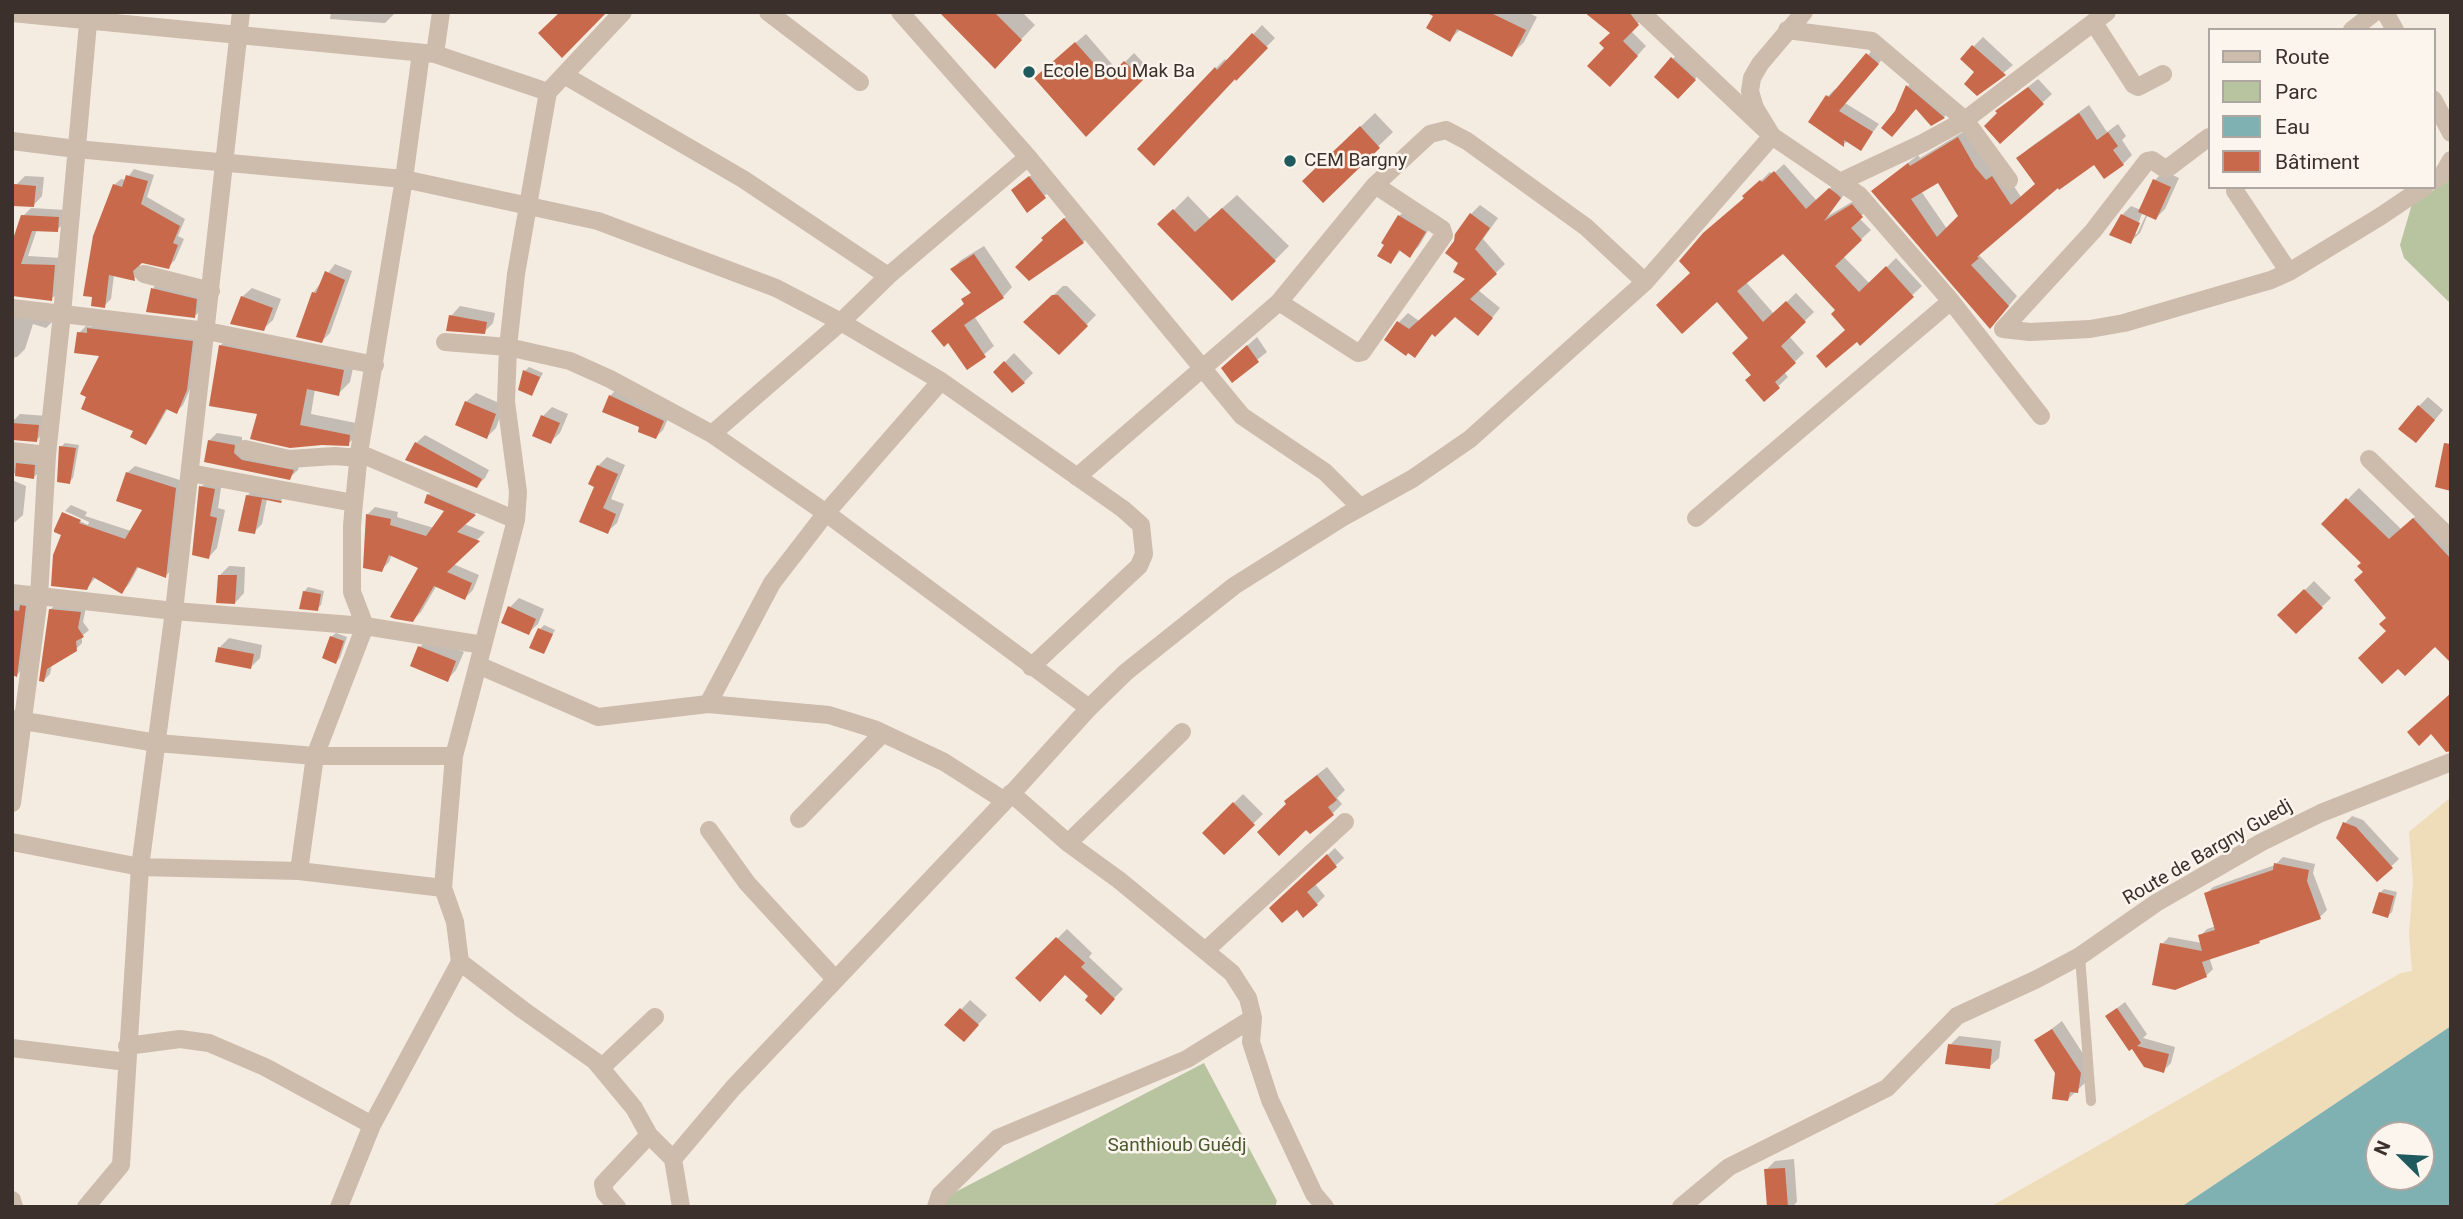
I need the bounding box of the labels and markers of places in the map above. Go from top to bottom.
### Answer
place label: Ecole Bou Mak Ba [1043,61,1195,83]
marker: Ecole Bou Mak Ba [1021,64,1037,80]
place label: CEM Bargny [1304,150,1407,172]
marker: CEM Bargny [1282,153,1298,169]

